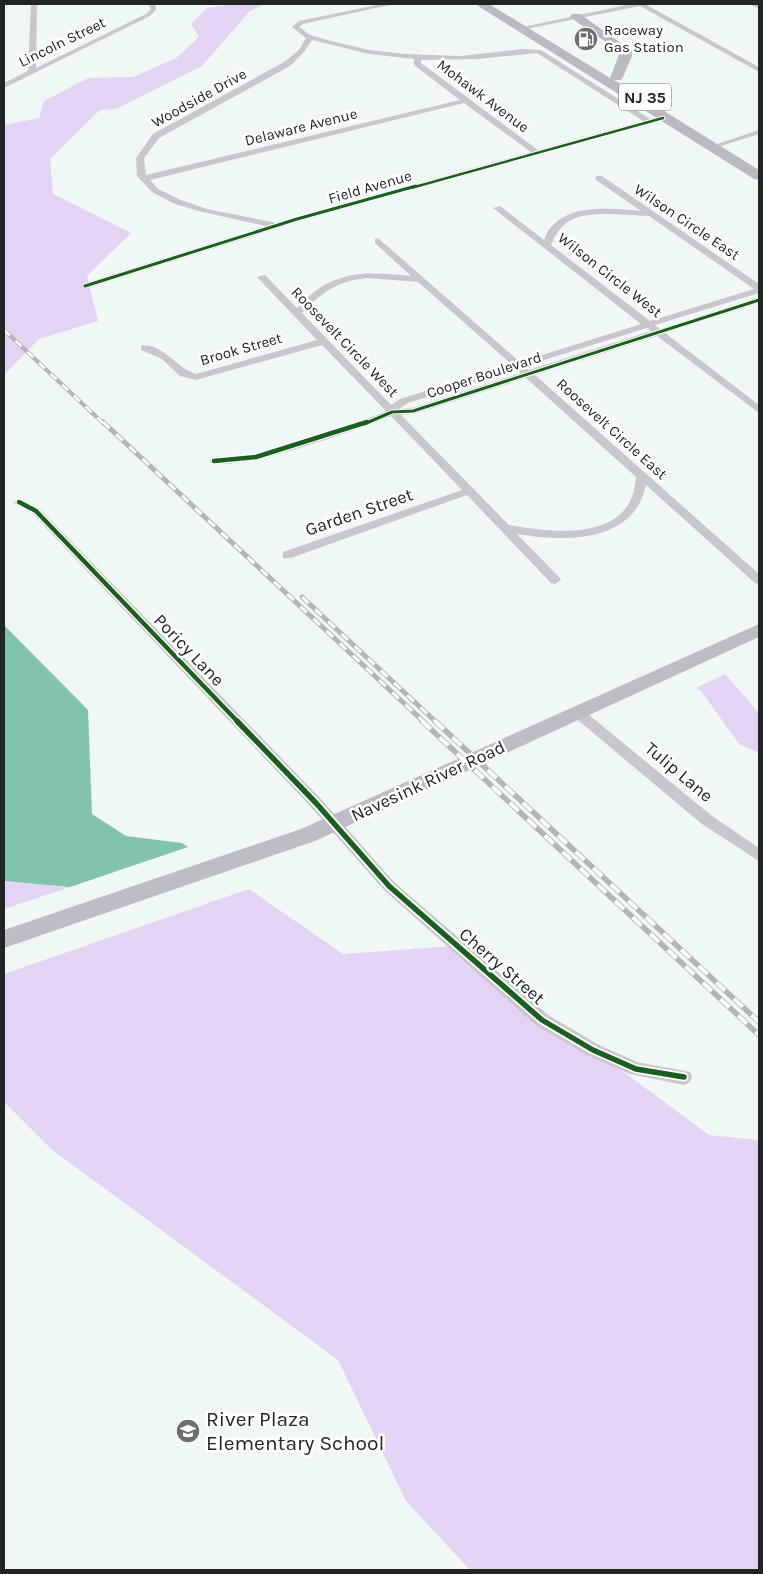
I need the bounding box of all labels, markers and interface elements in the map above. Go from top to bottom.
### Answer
street label: Lincoln Street [16,13,109,71]
place label: Raceway Gas Station [604,21,684,56]
fuel station icon: Raceway Gas Station [573,26,599,52]
street label: Mohawk Avenue [433,56,533,136]
street label: Woodside Drive [148,64,250,132]
road number: NJ 35 [619,84,671,110]
street label: Delaware Avenue [243,104,359,150]
street label: Field Avenue [326,166,414,208]
street label: Wilson Circle East [631,180,743,264]
street label: Wilson Circle West [554,229,666,321]
street label: Roosevelt Circle West [288,283,403,401]
street label: Brook Street [198,329,284,369]
street label: Cooper Boulevard [424,348,544,402]
street label: Roosevelt Circle East [553,375,671,484]
street label: Garden Street [302,483,416,541]
street label: Poricy Lane [149,609,229,691]
street label: Navesink River Road [347,736,509,826]
street label: Tulip Lane [640,737,718,807]
street label: Cherry Street [455,923,549,1009]
place label: River Plaza Elementary School [206,1407,384,1455]
school or university icon: River Plaza Elementary School [175,1418,201,1444]

